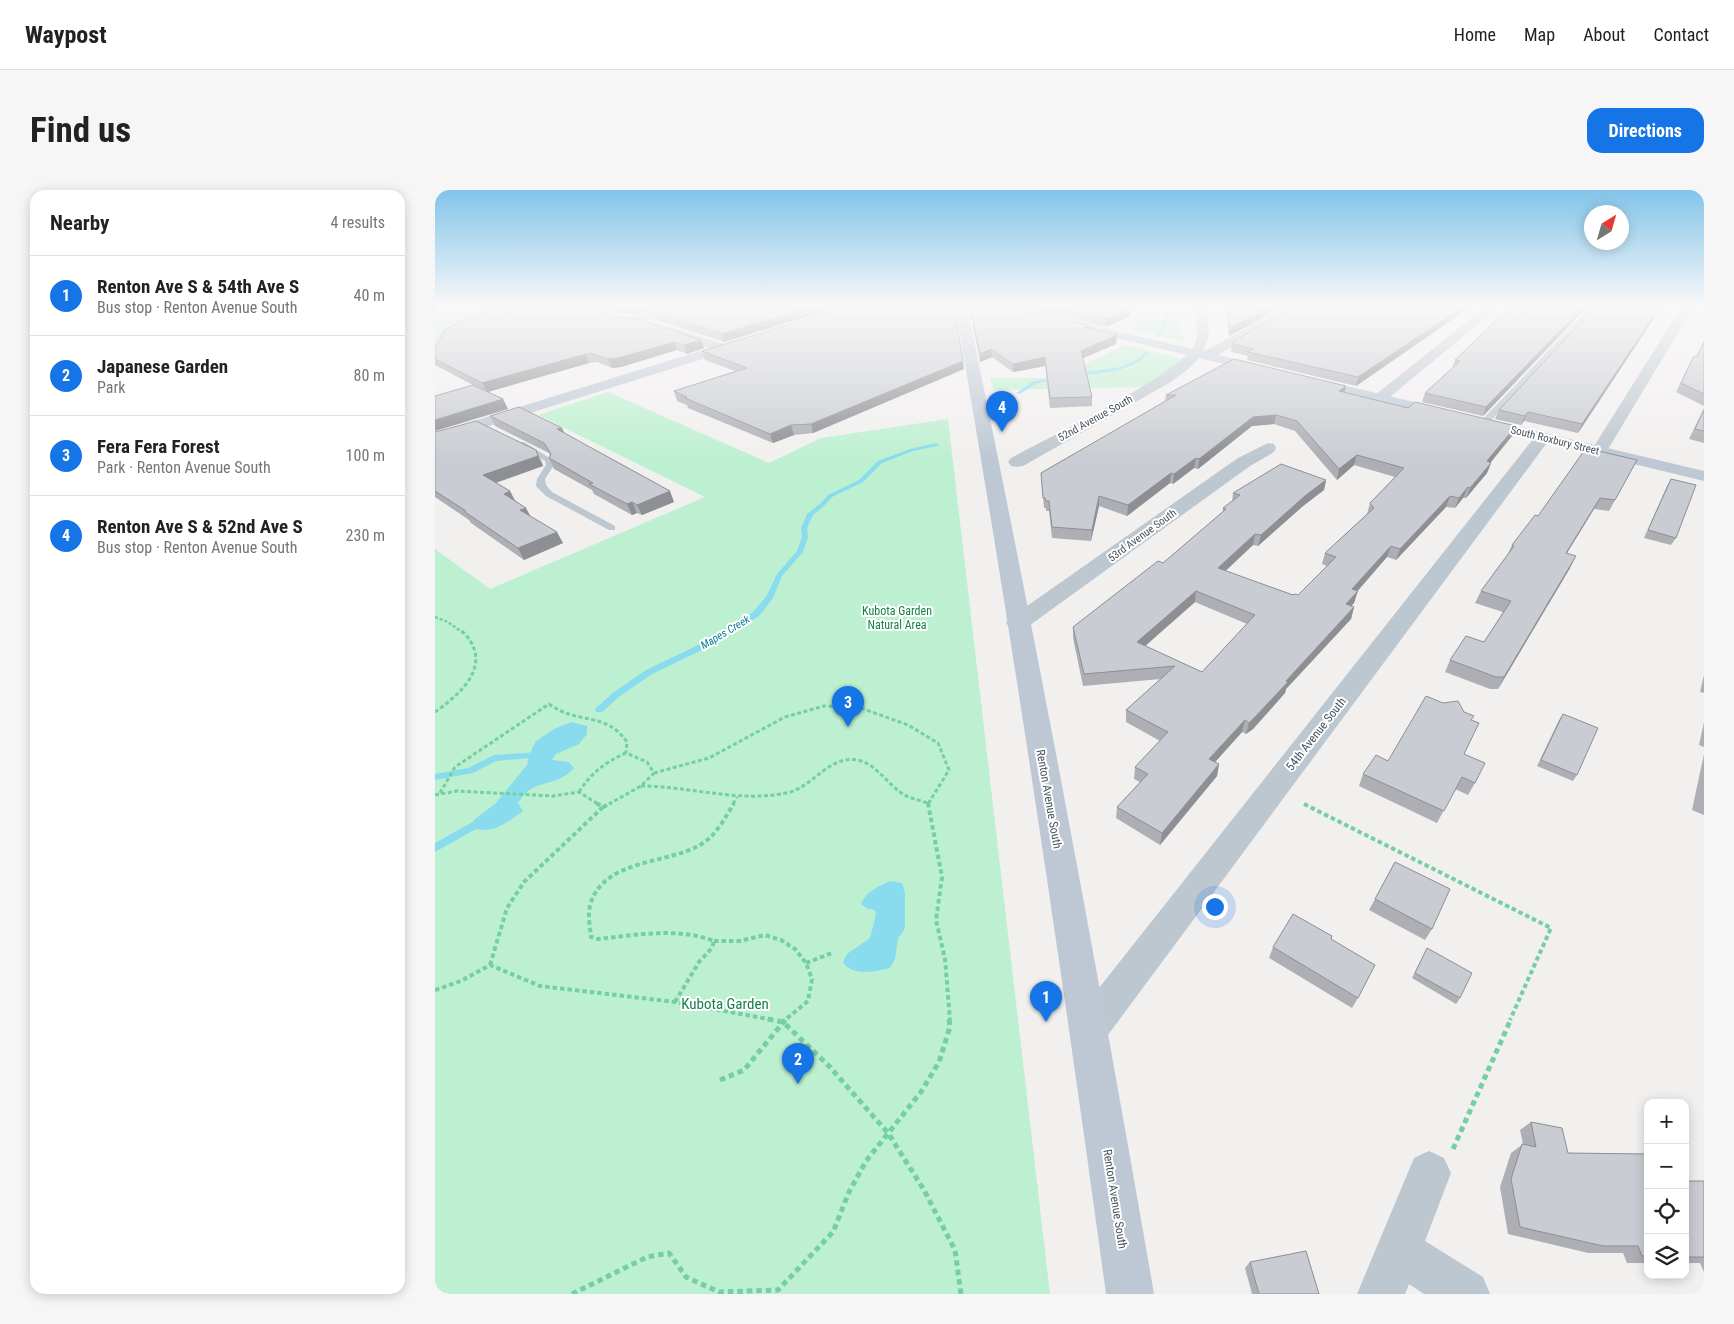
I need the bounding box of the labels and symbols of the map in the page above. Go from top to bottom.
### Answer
north arrow [1584,205,1629,250]
pin: 4 [986,391,1018,432]
street label: 52nd Avenue South [1056,393,1135,444]
street label: South Roxbury Street [1509,423,1601,458]
street label: 53rd Avenue South [1106,506,1179,565]
park label: Kubota Garden Natural Area [862,604,932,632]
water label: Mapes Creek [698,613,752,652]
pin: 3 [832,686,864,727]
street label: 54th Avenue South [1283,695,1349,773]
street label: Renton Avenue South [1033,748,1065,850]
your location [1202,894,1228,920]
pin: 1 [1030,981,1062,1022]
park label: Kubota Garden [681,995,769,1013]
pin: 2 [782,1043,814,1084]
street label: Renton Avenue South [1100,1148,1130,1250]

